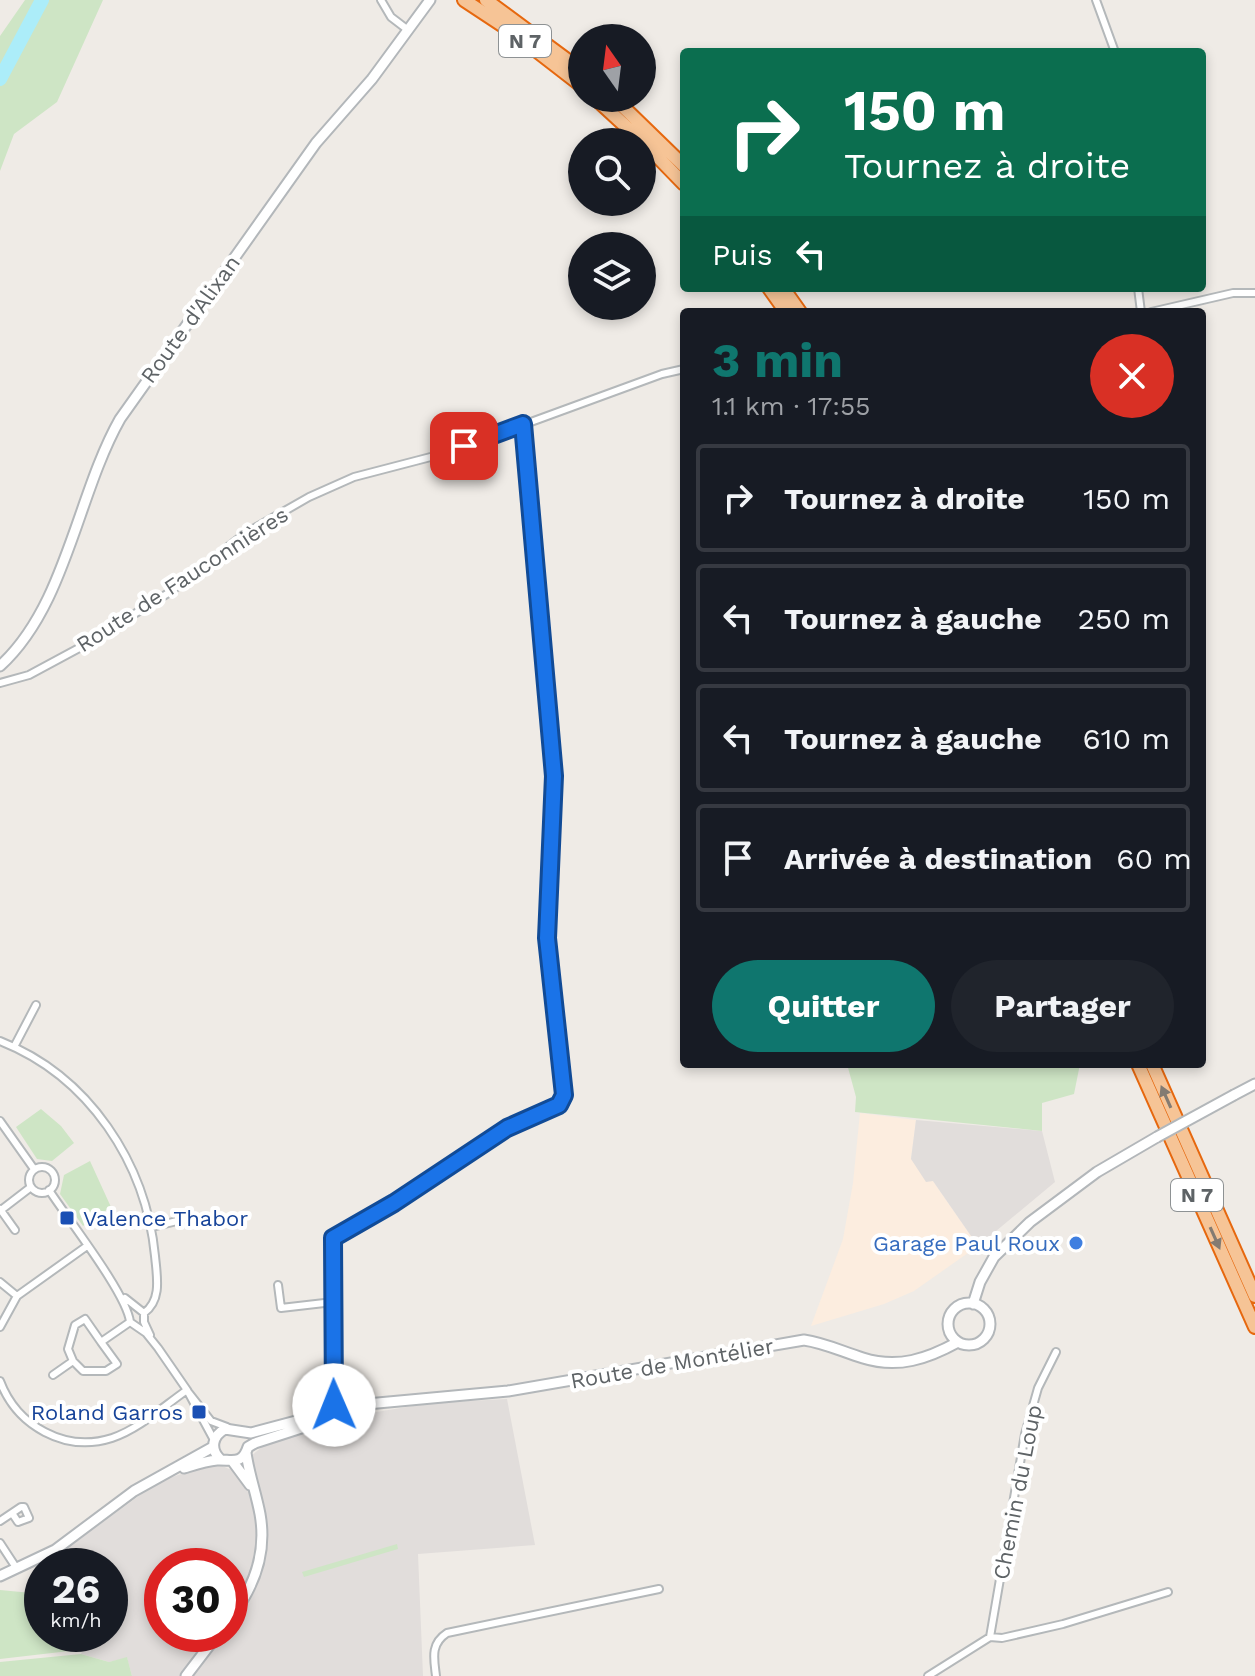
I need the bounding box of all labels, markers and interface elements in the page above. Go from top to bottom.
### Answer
north arrow [568,24,656,112]
map controls [568,24,656,320]
road number: N 7 [499,25,551,57]
text: 150 m [844,78,1006,144]
icon: right [712,80,816,184]
button: search [568,128,656,216]
text: Tournez à droite [844,145,1130,187]
button: layers [568,232,656,320]
icon: left [789,232,833,276]
text: Puis [712,237,773,272]
street label: Route d'Alixan [136,251,245,388]
text: 3 min [712,332,843,389]
button: close [1090,334,1174,418]
text: 1.1 km · 17:55 [712,391,870,421]
pin [430,412,498,480]
icon: arrive [442,424,486,468]
icon: right [716,476,760,520]
text: Tournez à droite [784,481,1025,516]
text: 150 m [1083,481,1170,516]
street label: Route de Fauconnières [72,502,293,657]
icon: left [716,596,760,640]
text: Tournez à gauche [784,601,1042,636]
text: 250 m [1078,601,1170,636]
icon: left [716,716,760,760]
text: Tournez à gauche [784,721,1042,756]
text: 610 m [1083,721,1170,756]
icon: arrive [716,836,760,880]
text: Arrivée à destination [784,841,1092,876]
text: 60 m [1116,841,1192,876]
button: Quitter [712,960,935,1052]
button: Partager [951,960,1174,1052]
one-way arrow [1160,1085,1173,1109]
road number: N 7 [1171,1179,1223,1211]
place label: Valence Thabor [83,1206,248,1231]
marker: Valence Thabor [58,1209,76,1227]
one-way arrow [1209,1226,1222,1249]
place label: Garage Paul Roux [873,1231,1060,1256]
marker: Garage Paul Roux [1067,1234,1085,1252]
street label: Route de Montélier [569,1333,776,1394]
position arrow [292,1363,376,1447]
place label: Roland Garros [31,1400,183,1425]
marker: Roland Garros [190,1403,208,1421]
street label: Chemin du Loup [988,1403,1047,1582]
speed limit sign: 30 [144,1548,248,1652]
text: 26 [52,1566,100,1613]
text: km/h [50,1608,102,1632]

